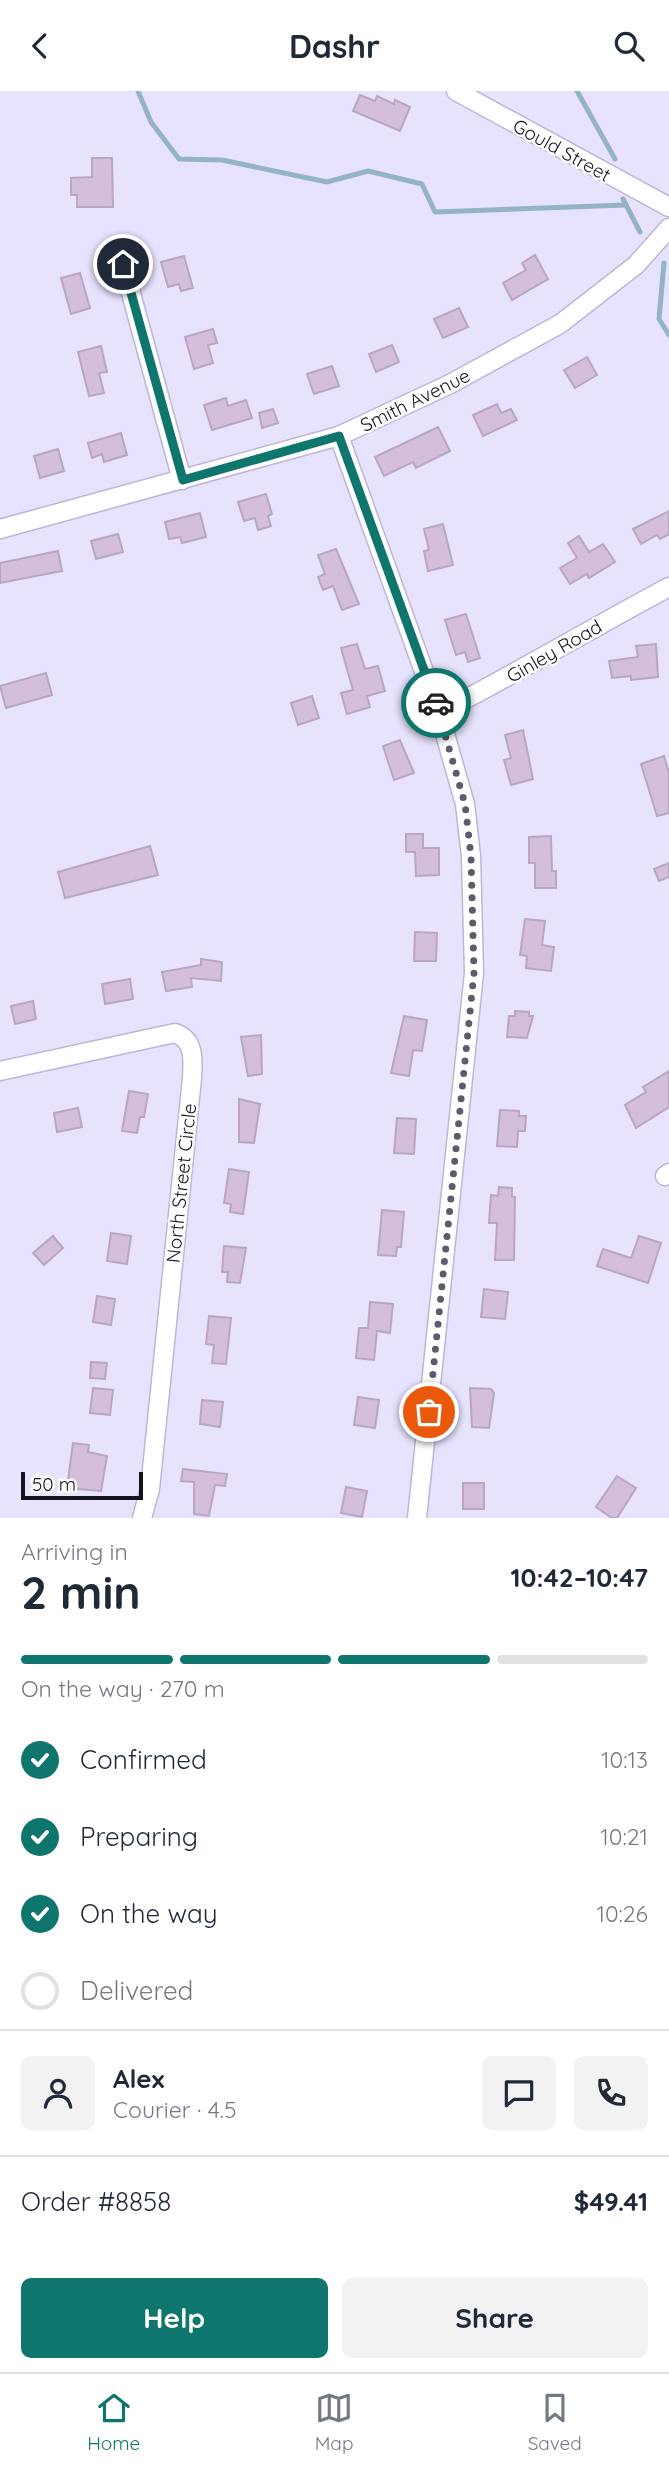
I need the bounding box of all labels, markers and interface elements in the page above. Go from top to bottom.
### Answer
text: Dashr [289,26,380,66]
icon: back [21,27,59,65]
icon: search [610,27,648,65]
street label: Gould Street [509,113,615,187]
pin [93,234,153,294]
icon: home [104,245,142,283]
street label: Smith Avenue [356,363,474,437]
street label: Ginley Road [502,614,606,688]
courier [401,668,471,738]
icon: car [417,684,455,722]
street label: North Street Circle [161,1102,201,1264]
pin [399,1382,459,1442]
icon: bag [410,1393,448,1431]
scale bar [21,1469,144,1501]
text: 50 m [32,1472,76,1496]
text: Arriving in [21,1537,128,1566]
text: 10:42–10:47 [510,1561,648,1594]
text: 2 min [21,1563,141,1621]
text: On the way · 270 m [21,1674,225,1703]
icon: check [21,1741,59,1779]
text: Confirmed [80,1743,207,1776]
text: 10:13 [601,1745,648,1774]
icon: check [21,1818,59,1856]
text: Preparing [80,1820,198,1853]
text: 10:21 [600,1822,648,1851]
icon: check [21,1895,59,1933]
text: On the way [80,1897,218,1930]
text: 10:26 [596,1899,648,1928]
text: Delivered [80,1974,193,2007]
button: person [21,2056,95,2130]
button: chat [482,2056,556,2130]
button: phone [574,2056,648,2130]
text: Alex [113,2062,164,2095]
text: Courier · 4.5 [113,2095,237,2124]
text: Order #8858 [21,2185,171,2218]
text: $49.41 [574,2185,648,2218]
button: Help [21,2278,328,2358]
button: Share [342,2278,648,2358]
tab: Home [87,2389,140,2455]
tab: Map [315,2389,353,2455]
tab: Saved [528,2389,582,2455]

